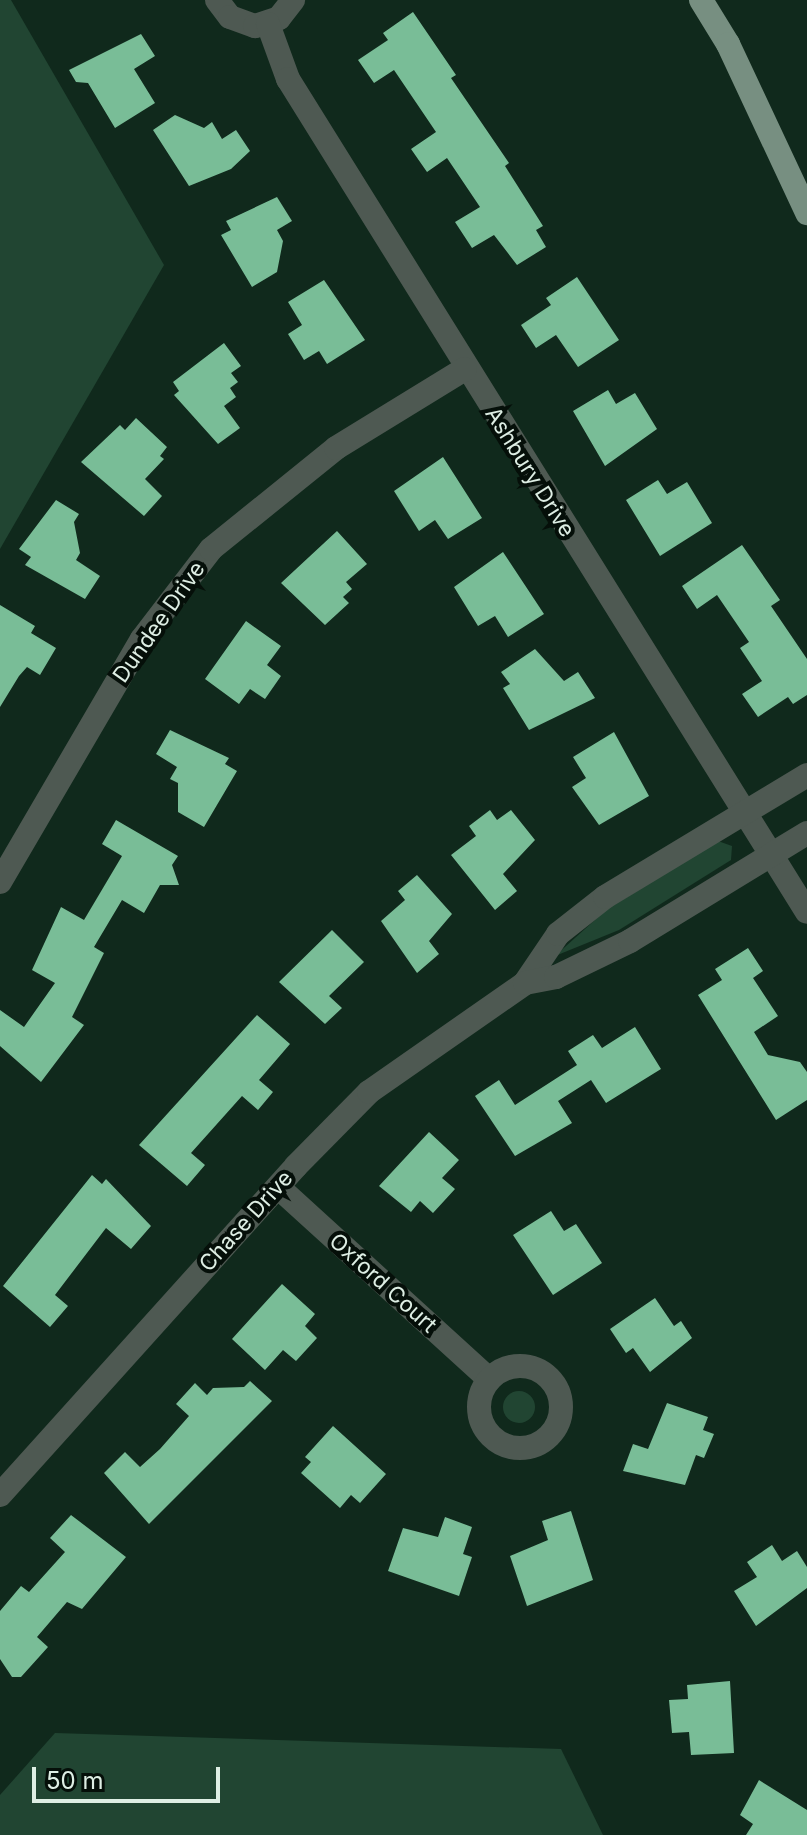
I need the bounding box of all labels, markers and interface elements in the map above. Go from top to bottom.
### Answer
street label: Ashbury Drive [480,402,580,542]
street label: Dundee Drive [108,556,210,688]
street label: Chase Drive [194,1165,298,1277]
street label: Oxford Court [324,1228,442,1338]
scale bar [36,1751,224,1801]
text: 50 m [46,1766,104,1795]

